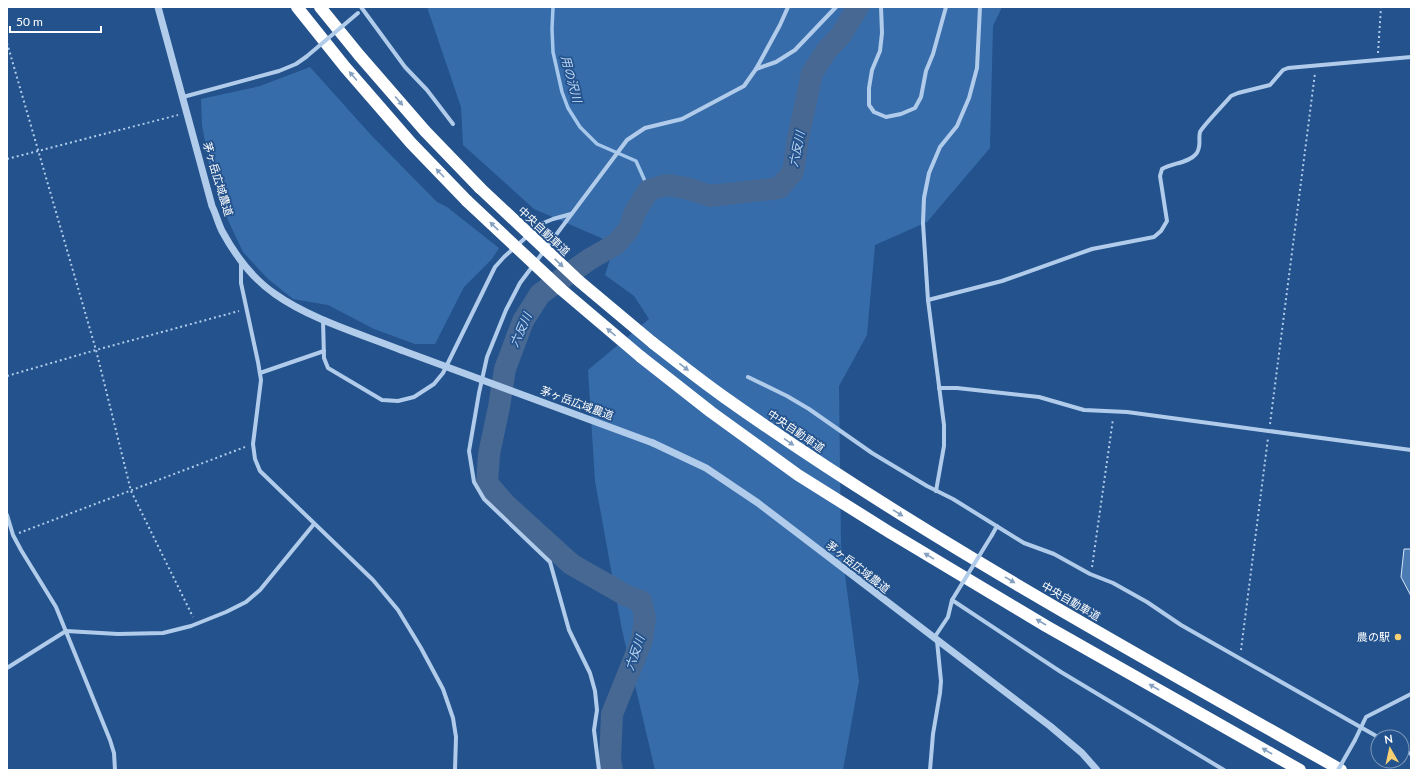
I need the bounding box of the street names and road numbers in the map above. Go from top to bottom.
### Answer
street label: 茅ヶ岳広域農道 [201,140,236,218]
street label: 中央自動車道 [516,203,573,258]
street label: 茅ヶ岳広域農道 [539,383,616,422]
street label: 中央自動車道 [765,407,827,454]
street label: 茅ヶ岳広域農道 [824,538,893,595]
street label: 中央自動車道 [1039,578,1103,623]

